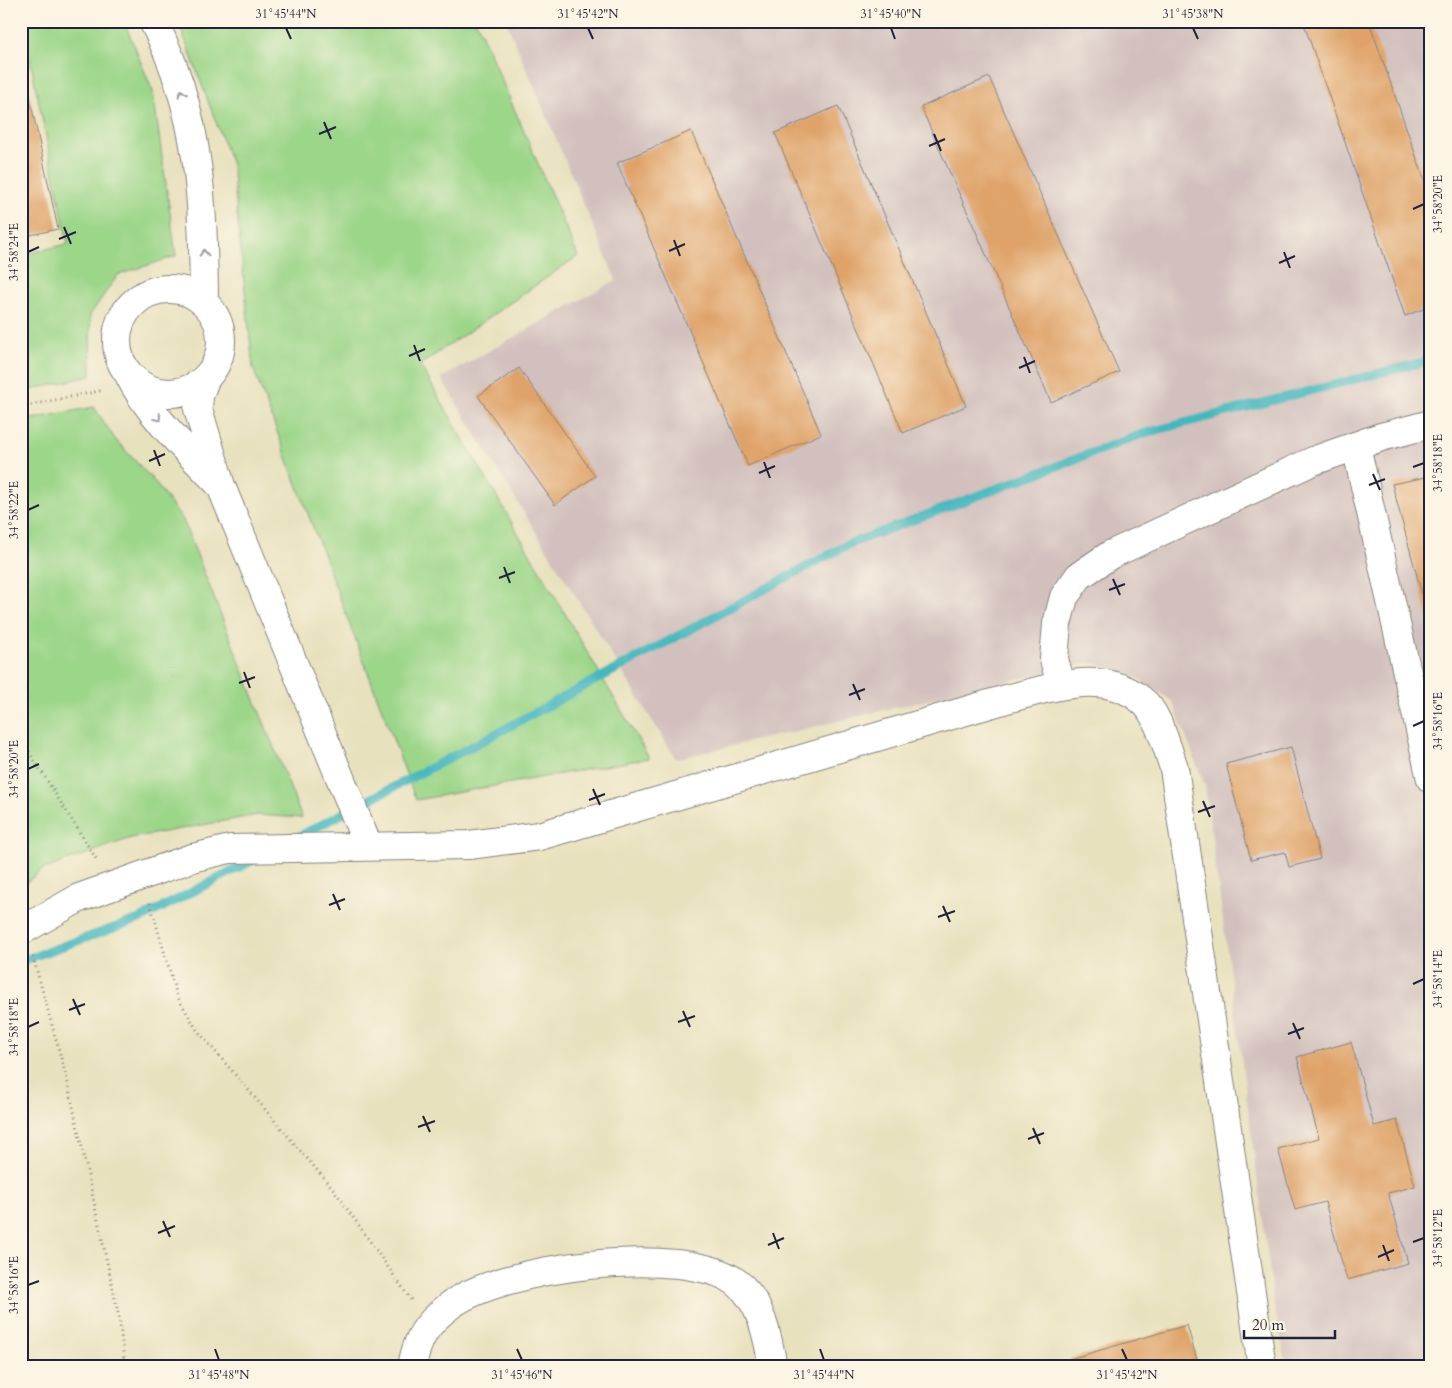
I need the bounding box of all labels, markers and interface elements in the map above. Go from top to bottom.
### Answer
text: 31°45'44"N [256,6,317,22]
text: 31°45'42"N [558,6,619,22]
text: 31°45'40"N [861,6,922,22]
text: 31°45'38"N [1163,6,1224,22]
one-way arrow [178,89,188,97]
text: 34°58'20"E [1430,175,1446,233]
text: 34°58'24"E [6,223,22,281]
one-way arrow [199,249,209,256]
one-way arrow [152,412,160,421]
text: 34°58'18"E [1430,434,1446,492]
text: 34°58'22"E [6,481,22,539]
text: 34°58'16"E [1430,692,1446,750]
text: 34°58'20"E [6,740,22,798]
text: 34°58'14"E [1430,950,1446,1008]
text: 34°58'18"E [6,998,22,1056]
text: 34°58'12"E [1430,1209,1446,1267]
text: 34°58'16"E [6,1256,22,1314]
scale bar [1244,1308,1336,1340]
text: 20 m [1252,1315,1284,1335]
text: 31°45'48"N [189,1367,250,1383]
text: 31°45'46"N [492,1367,553,1383]
text: 31°45'44"N [794,1367,855,1383]
text: 31°45'42"N [1097,1367,1158,1383]

